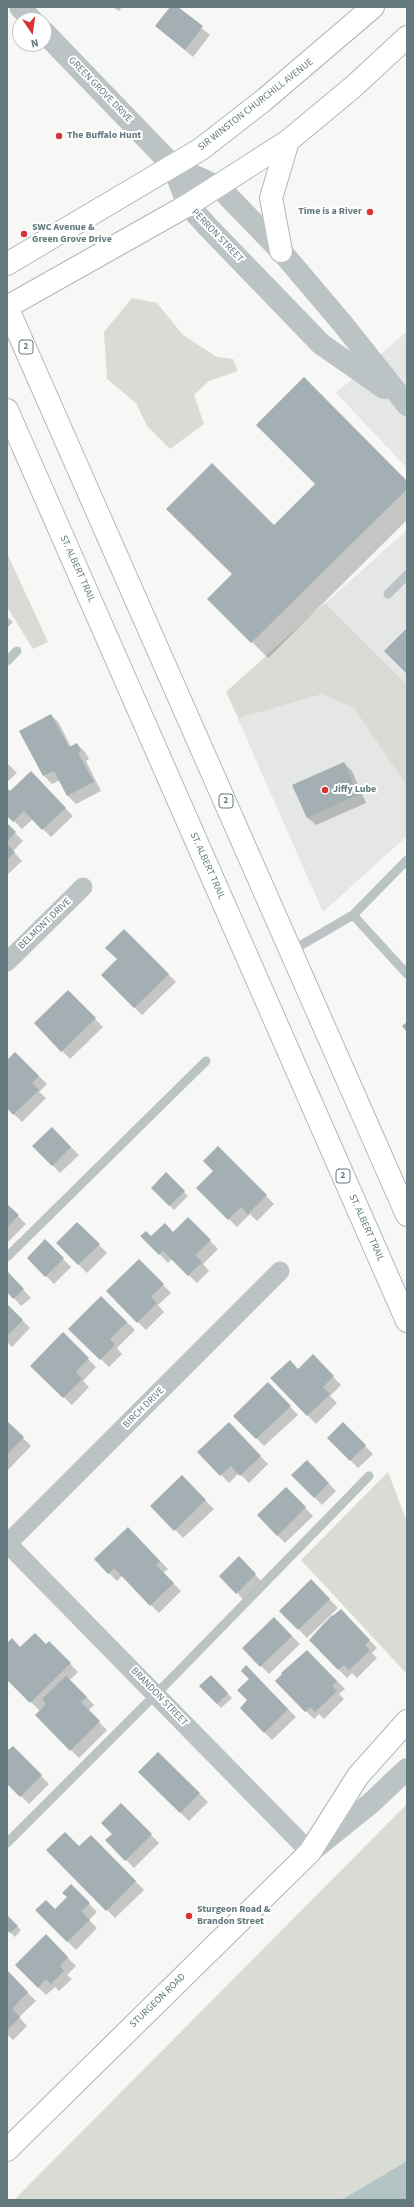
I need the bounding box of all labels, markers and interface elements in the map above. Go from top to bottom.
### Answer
north arrow [12,12,52,52]
text: N [29,35,40,51]
street label: GREEN GROVE DRIVE [66,55,134,125]
street label: SIR WINSTON CHURCHILL AVENUE [196,56,316,154]
place label: The Buffalo Hunt [67,130,141,142]
marker: The Buffalo Hunt [54,131,64,141]
place label: Time is a River [298,206,362,218]
street label: PERRON STREET [189,207,245,265]
marker: Time is a River [365,207,375,217]
place label: SWC Avenue & Green Grove Drive [32,222,112,246]
marker: SWC Avenue & Green Grove Drive [19,229,29,239]
road number: 2 [19,340,33,354]
street label: ST. ALBERT TRAIL [57,534,97,604]
place label: Jiffy Lube [333,784,376,796]
marker: Jiffy Lube [320,785,330,795]
road number: 2 [219,794,233,808]
street label: ST. ALBERT TRAIL [187,831,227,901]
street label: BELMONT DRIVE [16,896,74,952]
road number: 2 [336,1169,350,1183]
street label: ST. ALBERT TRAIL [346,1193,386,1263]
street label: BIRCH DRIVE [121,1385,167,1431]
street label: BRANDON STREET [128,1665,190,1729]
place label: Sturgeon Road & Brandon Street [197,1904,270,1928]
marker: Sturgeon Road & Brandon Street [184,1911,194,1921]
street label: STURGEON ROAD [128,1971,188,2031]

